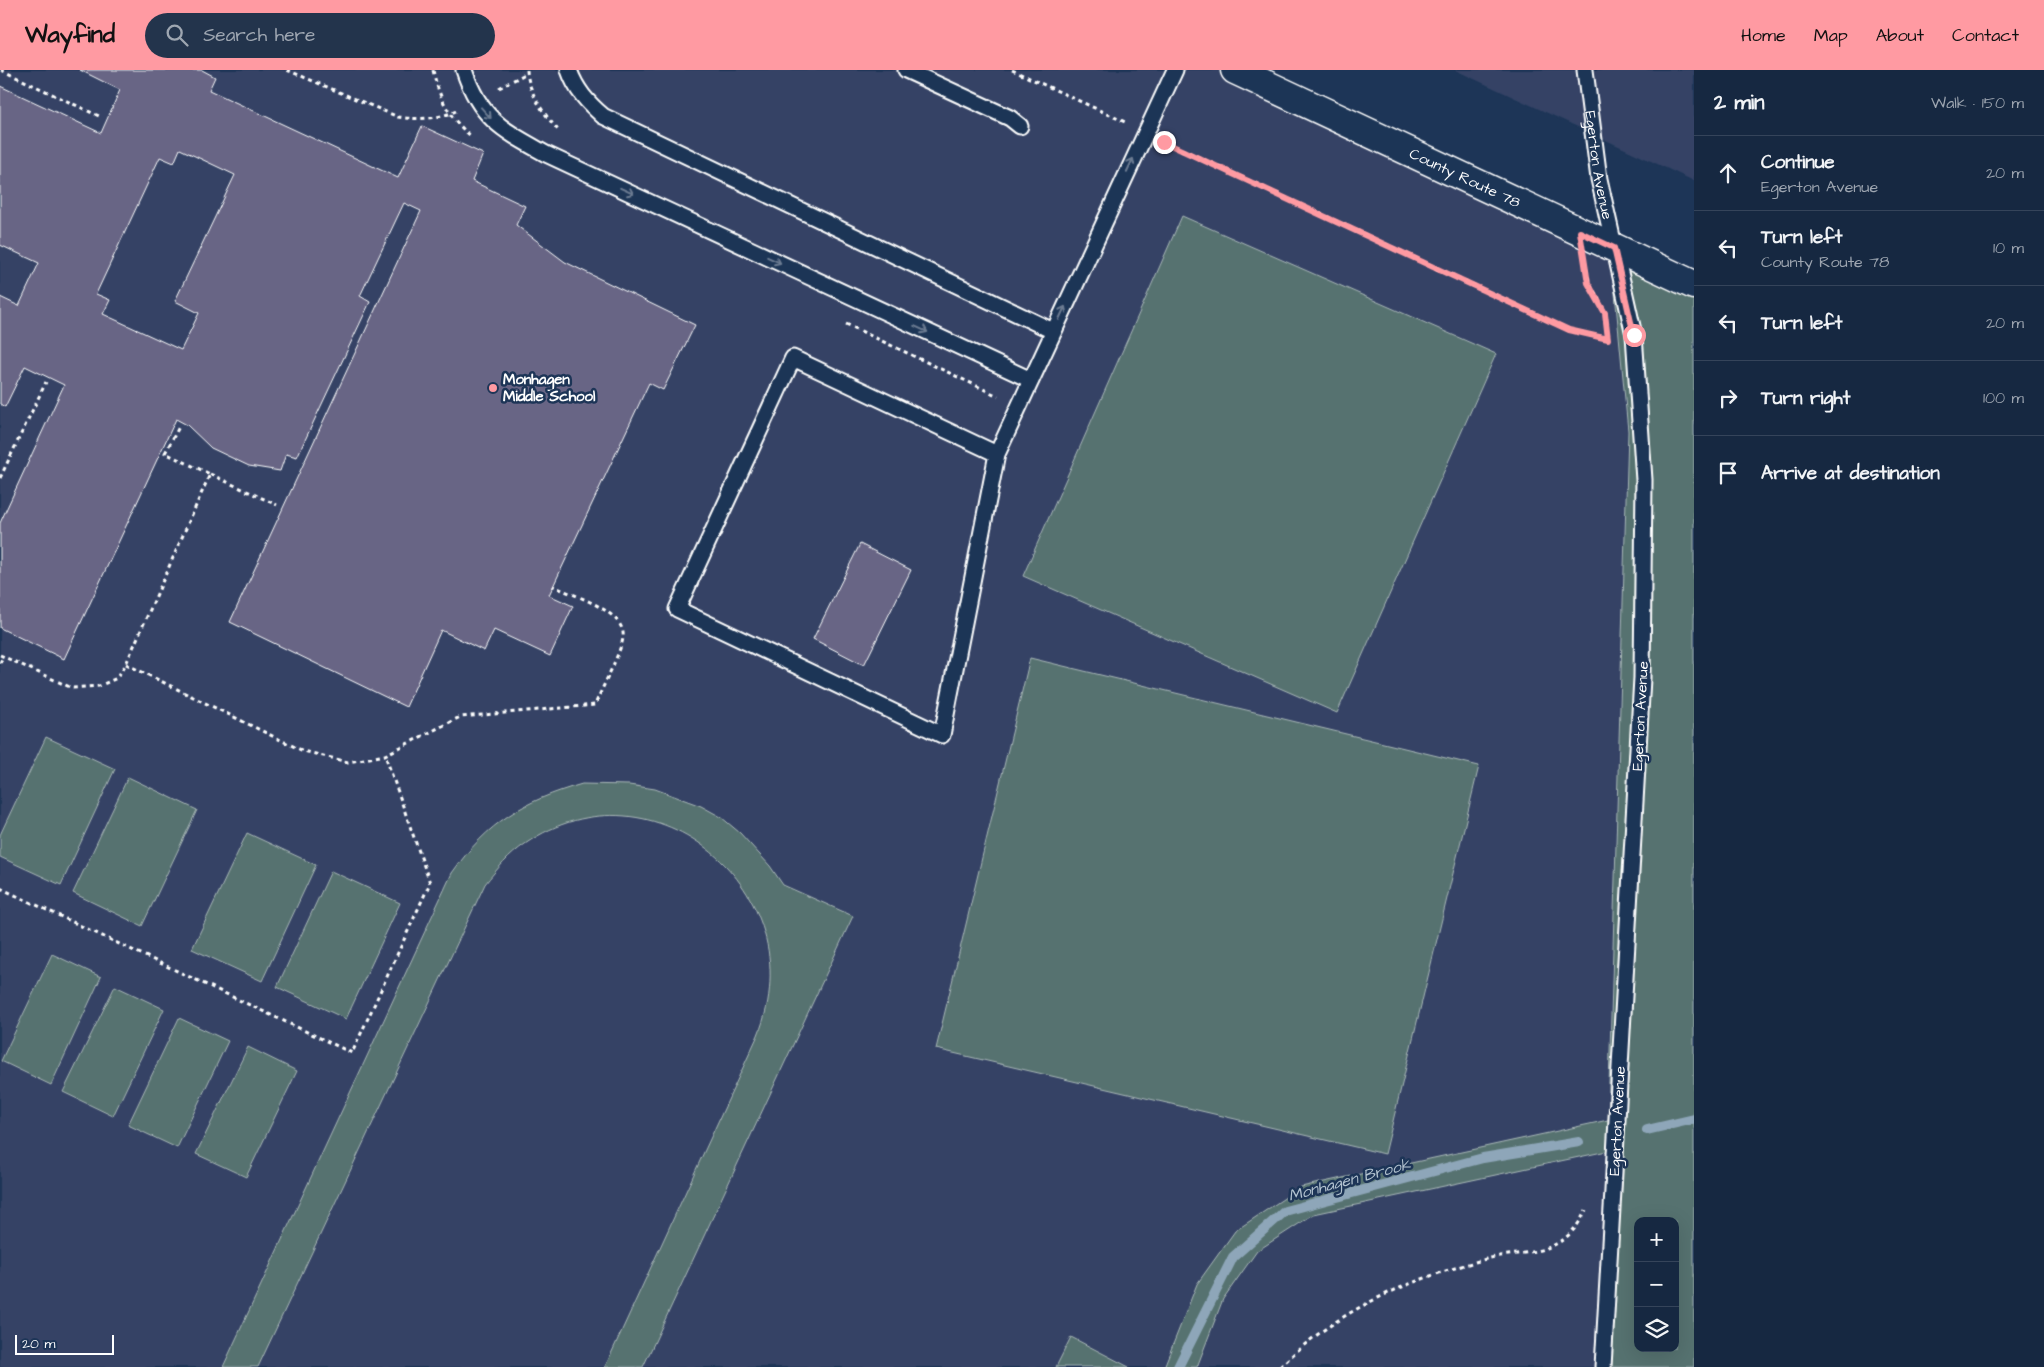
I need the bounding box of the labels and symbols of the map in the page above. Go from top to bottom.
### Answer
one-way arrow [480,106,492,119]
street label: Egerton Avenue [1579,109,1618,221]
route end [1153,131,1176,154]
street label: County Route 78 [1406,143,1524,213]
one-way arrow [1126,158,1135,173]
one-way arrow [619,187,634,197]
one-way arrow [766,256,781,265]
one-way arrow [1057,306,1067,321]
one-way arrow [913,324,928,334]
route start [1623,324,1646,347]
place label: Monhagen Middle School [503,369,596,407]
marker: Monhagen Middle School [487,382,499,394]
street label: Egerton Avenue [1627,661,1655,771]
street label: Egerton Avenue [1604,1066,1632,1176]
water label: Monhagen Brook [1286,1153,1414,1208]
scale bar [15,1332,114,1355]

